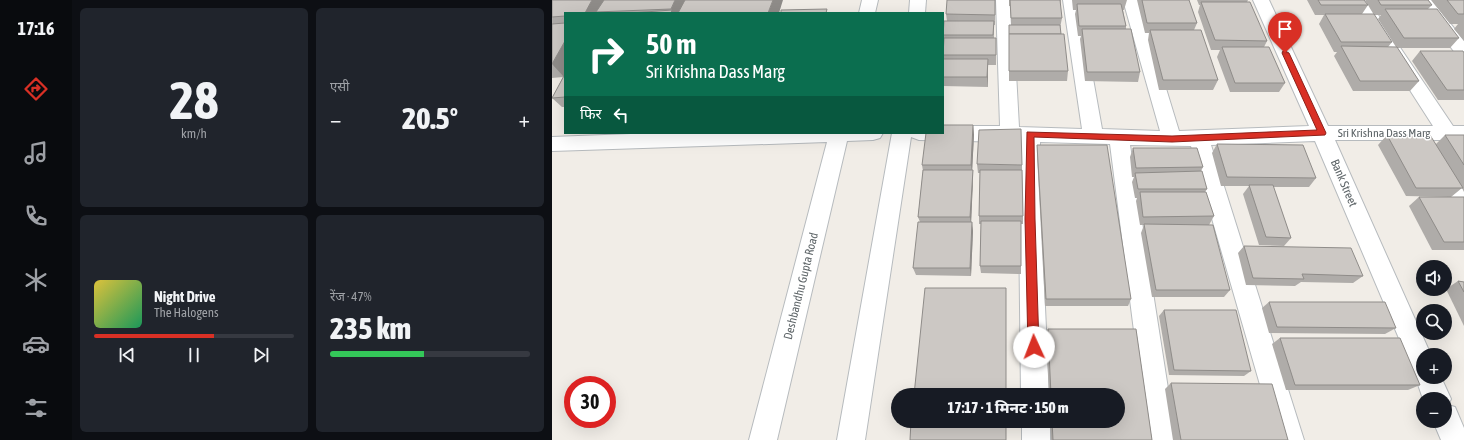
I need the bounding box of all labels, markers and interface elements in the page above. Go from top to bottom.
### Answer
pin [1268,12,1302,53]
text: 17:16 [17,18,55,39]
icon: arrive [1274,18,1296,40]
icon: right [580,28,632,80]
text: 50 m [646,28,696,60]
text: Sri Krishna Dass Marg [646,61,785,82]
text: 28 [170,70,218,130]
icon: directions [22,75,50,103]
text: एसी [330,79,349,94]
text: 20.5° [402,101,458,135]
icon: left [610,104,632,126]
text: फिर [580,105,602,122]
text: − [330,106,341,132]
text: + [519,106,530,132]
text: km/h [181,126,207,141]
street label: Sri Krishna Dass Marg [1338,126,1431,140]
icon: music [22,139,50,167]
street label: Bank Street [1328,157,1360,209]
icon: phone [22,202,50,230]
street label: Deshbandhu Gupta Road [781,231,821,341]
map controls [1416,260,1452,428]
button: sound [1416,260,1452,296]
icon: climate [22,266,50,294]
text: Night Drive [154,288,216,305]
text: रेंज · 47% [330,289,372,304]
button: search [1416,304,1452,340]
text: The Halogens [154,305,219,320]
text: 235 km [330,311,411,345]
position arrow [1013,326,1055,368]
icon: car [22,330,50,358]
icon: previous [116,344,138,366]
icon: pause [183,344,205,366]
icon: next [250,344,272,366]
button: + [1416,348,1452,384]
speed limit sign: 30 [564,376,616,428]
button: − [1416,392,1452,428]
icon: filters [22,394,50,422]
text: 17:17 · 1 मिनट · 150 m [948,399,1068,416]

